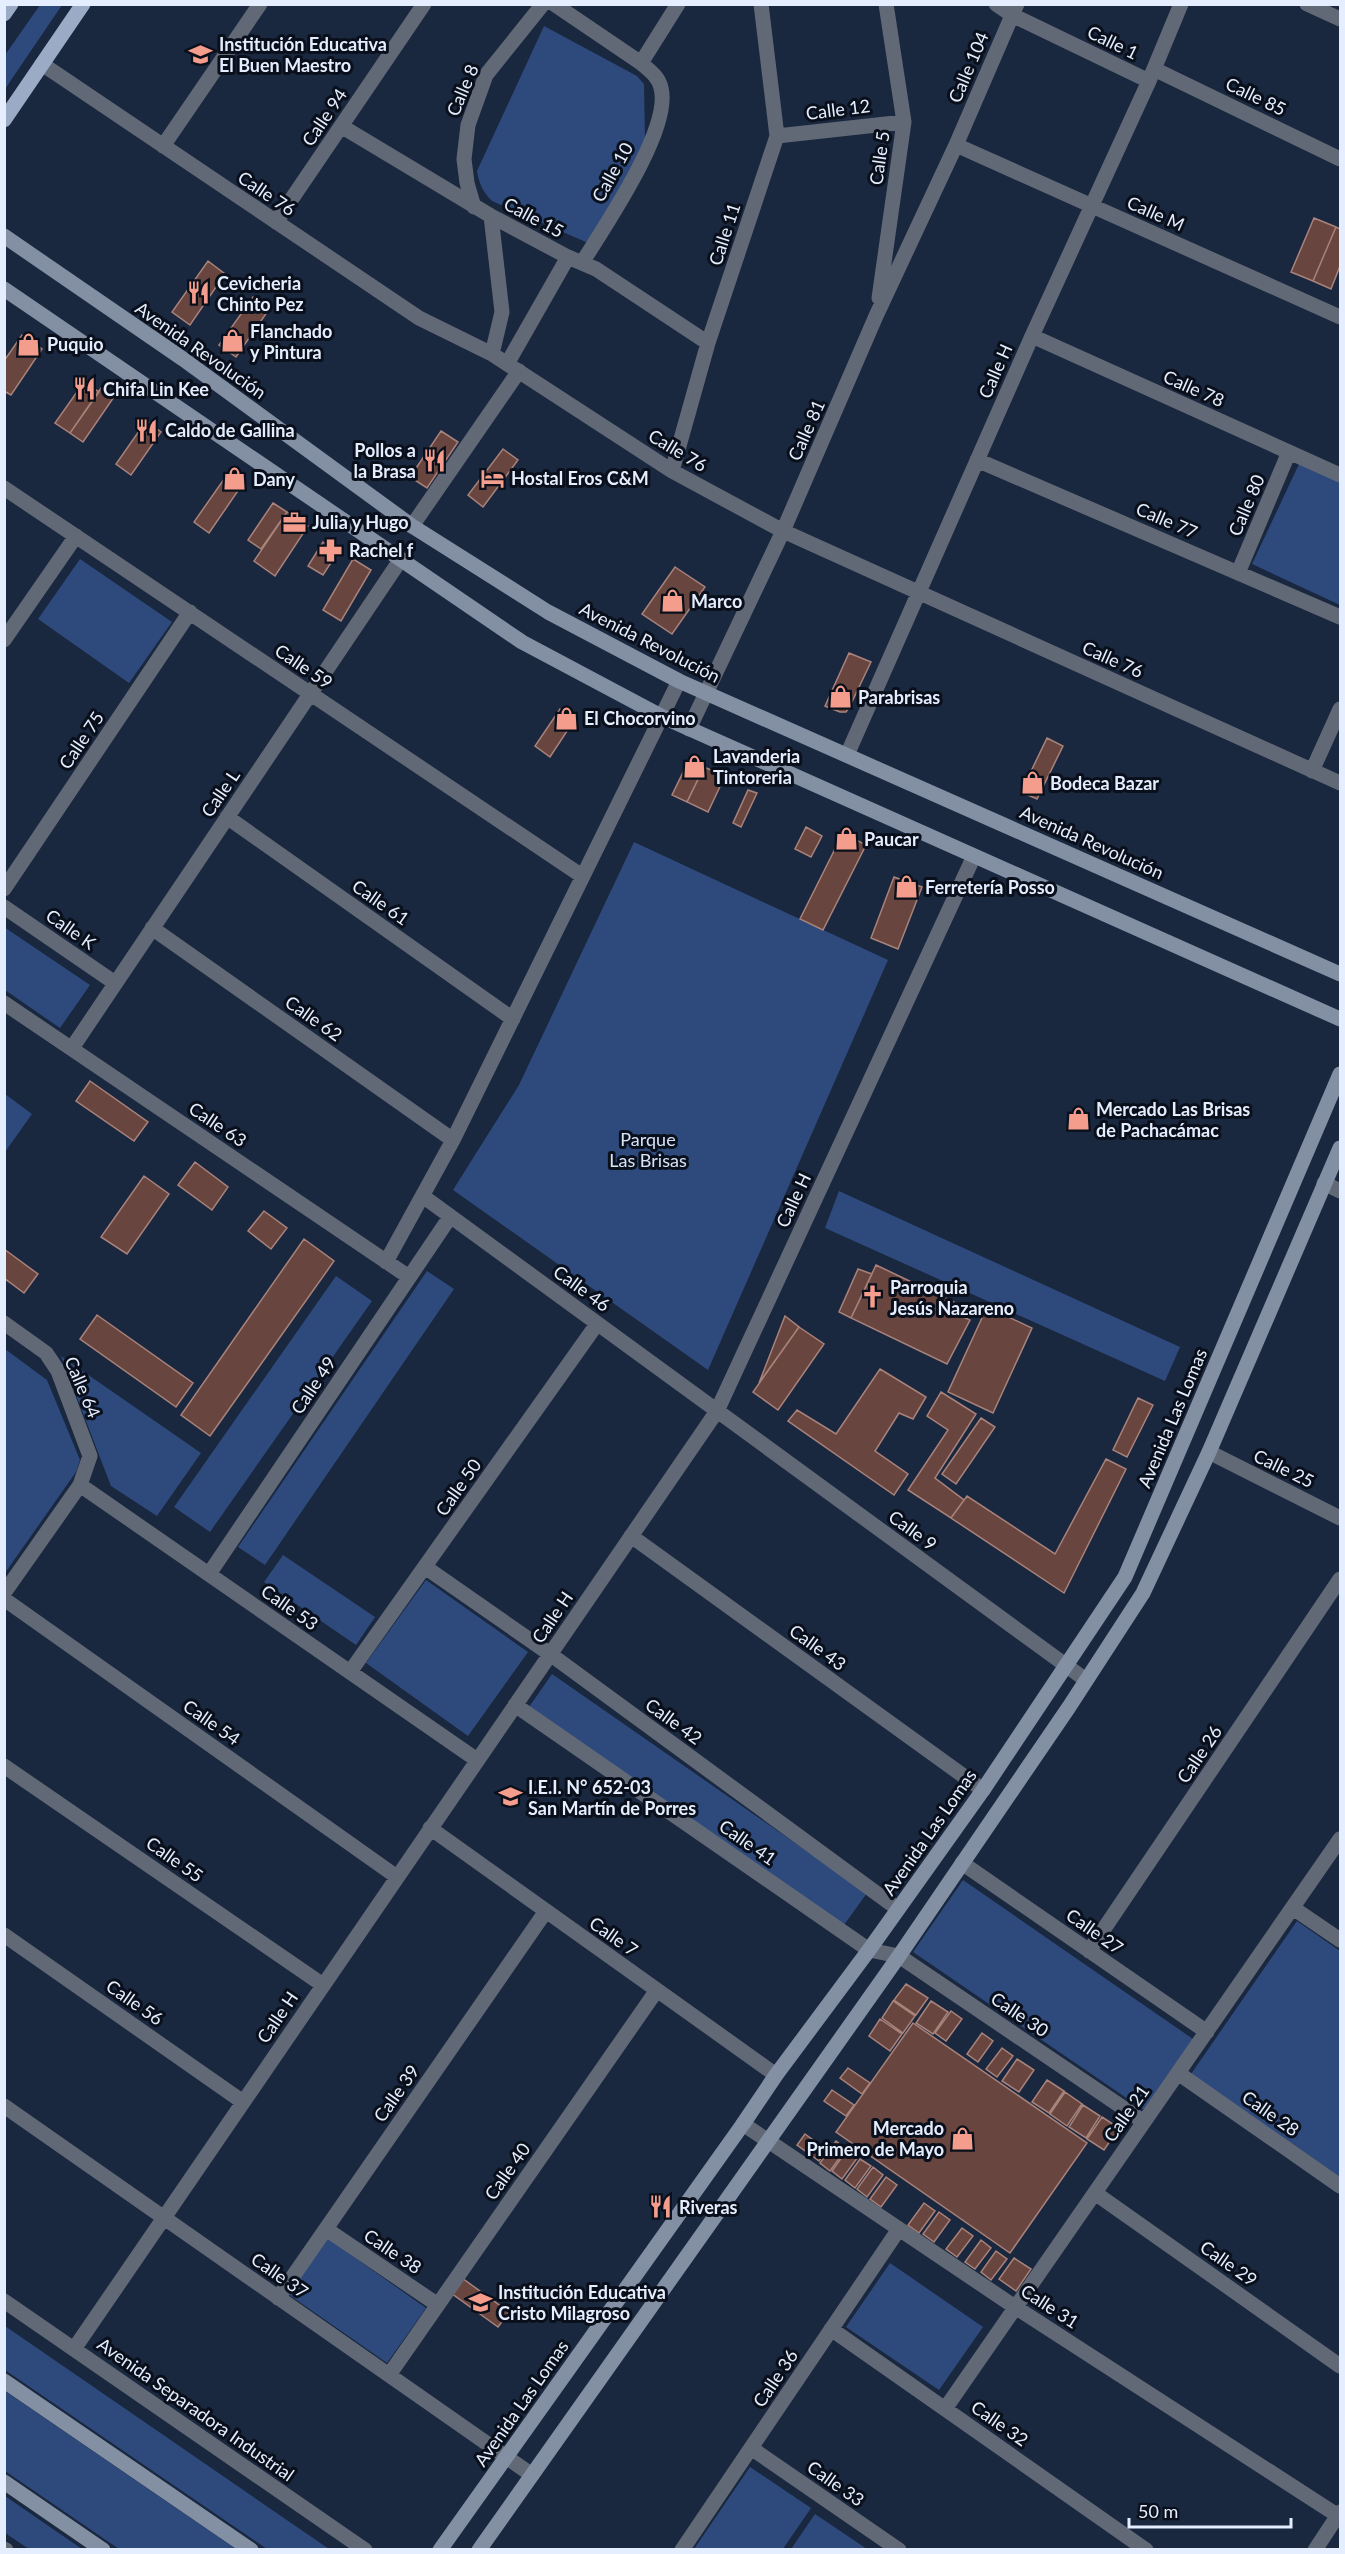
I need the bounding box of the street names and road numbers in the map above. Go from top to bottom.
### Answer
street label: Calle 1 [1084,20,1142,64]
street label: Calle 104 [943,28,993,106]
street label: Calle 8 [441,61,483,119]
street label: Calle 85 [1222,72,1290,120]
street label: Calle 94 [297,84,351,150]
street label: Calle 12 [805,94,871,124]
street label: Calle 5 [864,130,894,186]
street label: Calle 10 [587,138,637,206]
street label: Calle 76 [234,166,300,220]
street label: Calle M [1124,191,1188,235]
street label: Calle 15 [500,192,568,242]
street label: Calle 11 [704,200,744,268]
street label: Avenida Revolución [131,297,271,403]
street label: Calle H [973,340,1017,402]
street label: Calle 78 [1160,365,1228,411]
street label: Calle 81 [783,396,829,464]
street label: Calle 76 [645,424,711,476]
street label: Calle 80 [1223,471,1269,539]
street label: Calle 77 [1133,497,1201,543]
street label: Avenida Revolución [576,597,724,687]
street label: Calle 76 [1079,636,1147,682]
street label: Calle 59 [271,639,337,693]
street label: Calle 75 [54,707,108,773]
street label: Calle L [196,765,244,821]
street label: Avenida Revolución [1017,800,1167,884]
street label: Calle 61 [348,875,414,929]
street label: Calle K [42,904,100,954]
street label: Calle 62 [281,991,347,1045]
street label: Calle 63 [185,1097,251,1151]
street label: Calle H [771,1169,815,1231]
street label: Calle 46 [549,1260,615,1316]
street label: Avenida Las Lomas [1133,1345,1211,1491]
street label: Calle 49 [286,1352,340,1418]
street label: Calle 64 [60,1353,106,1421]
street label: Calle 25 [1250,1444,1318,1492]
street label: Calle 50 [431,1454,485,1520]
street label: Calle 9 [885,1505,941,1555]
street label: Calle 53 [257,1580,323,1634]
street label: Calle H [527,1587,577,1647]
street label: Calle 43 [785,1619,851,1675]
street label: Calle 42 [641,1693,707,1749]
street label: Calle 54 [179,1695,245,1749]
street label: Calle 26 [1172,1721,1226,1787]
street label: Avenida Las Lomas [877,1765,981,1899]
street label: Calle 41 [715,1815,781,1869]
street label: Calle 55 [142,1832,208,1886]
street label: Calle 27 [1062,1904,1128,1958]
street label: Calle 7 [586,1911,642,1961]
street label: Calle 56 [102,1975,168,2029]
street label: Calle H [252,1987,302,2047]
street label: Calle 30 [987,1987,1053,2041]
street label: Calle 39 [369,2060,423,2126]
street label: Calle 21 [1099,2080,1153,2146]
street label: Calle 28 [1238,2086,1304,2140]
street label: Calle 40 [480,2138,534,2204]
street label: Calle 38 [360,2224,426,2278]
street label: Calle 29 [1196,2236,1262,2290]
street label: Calle 37 [247,2248,313,2302]
street label: Calle 31 [1017,2279,1083,2333]
street label: Avenida Separadora Industrial [93,2333,299,2485]
street label: Avenida Las Lomas [469,2336,573,2470]
street label: Calle 36 [748,2345,802,2411]
street label: Calle 32 [967,2396,1033,2450]
street label: Calle 33 [803,2456,869,2510]

